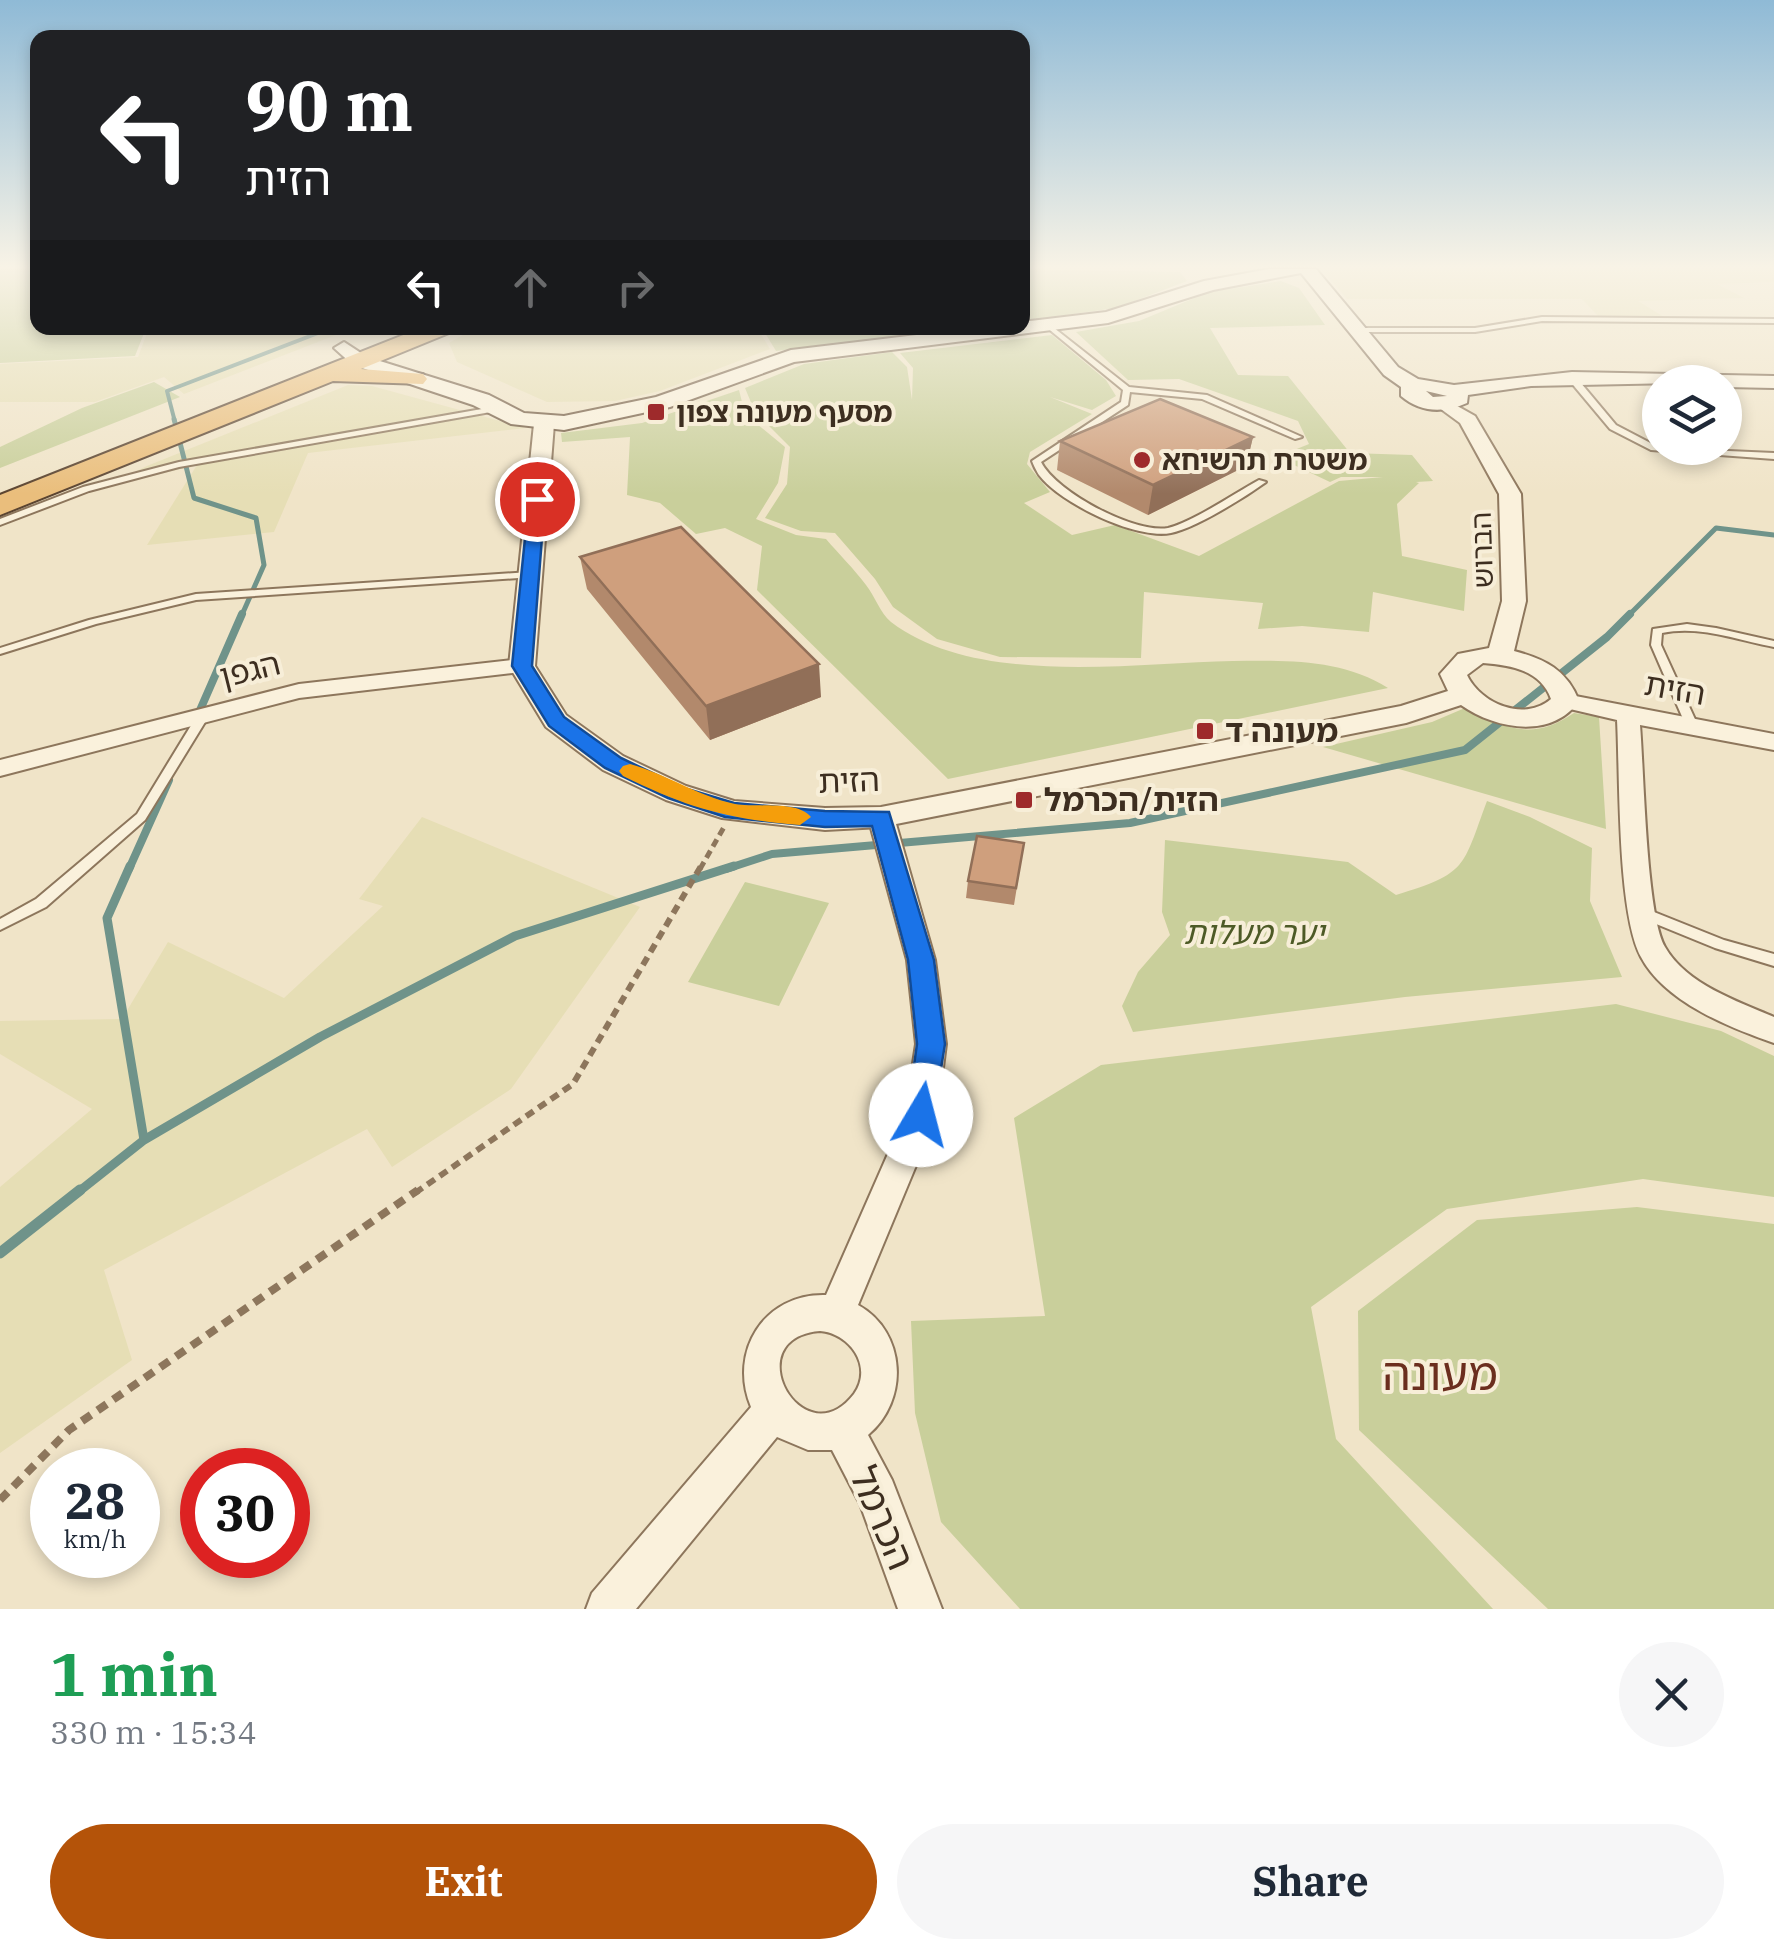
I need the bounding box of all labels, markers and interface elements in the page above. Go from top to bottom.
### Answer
text: 90 m [245,59,413,150]
icon: left [80,70,210,200]
text: הזית [245,149,331,207]
icon: left [398,260,453,315]
icon: ahead [503,260,558,315]
icon: right [608,260,663,315]
map controls [1642,365,1742,465]
button: layers [1642,365,1742,465]
place label: מסעף מעונה צפון [676,393,892,430]
marker: מסעף מעונה צפון [645,401,667,423]
place label: משטרת תרשיחא [1162,441,1368,478]
marker: משטרת תרשיחא [1131,449,1153,471]
pin [495,457,580,542]
icon: arrive [510,472,565,527]
street label: הברוש [1462,511,1501,589]
street label: הגפן [215,641,284,697]
street label: הזית [1641,662,1709,714]
place label: מעונה ד [1225,709,1338,751]
marker: מעונה ד [1194,720,1216,742]
street label: הזית [818,758,880,802]
place label: הזית/הכרמל [1044,778,1219,820]
marker: הזית/הכרמל [1013,789,1035,811]
park label: יער מעלות [1184,911,1327,953]
position arrow [869,1063,973,1167]
district label: מעונה [1382,1344,1498,1402]
speed limit sign: 30 [180,1448,310,1578]
street label: הכרמל [840,1458,927,1577]
text: 28 [65,1468,125,1533]
text: km/h [63,1522,127,1555]
text: 1 min [50,1634,218,1713]
button: close [1619,1642,1724,1747]
text: 330 m · 15:34 [50,1711,257,1753]
button: Exit [50,1824,877,1939]
button: Share [897,1824,1724,1939]

